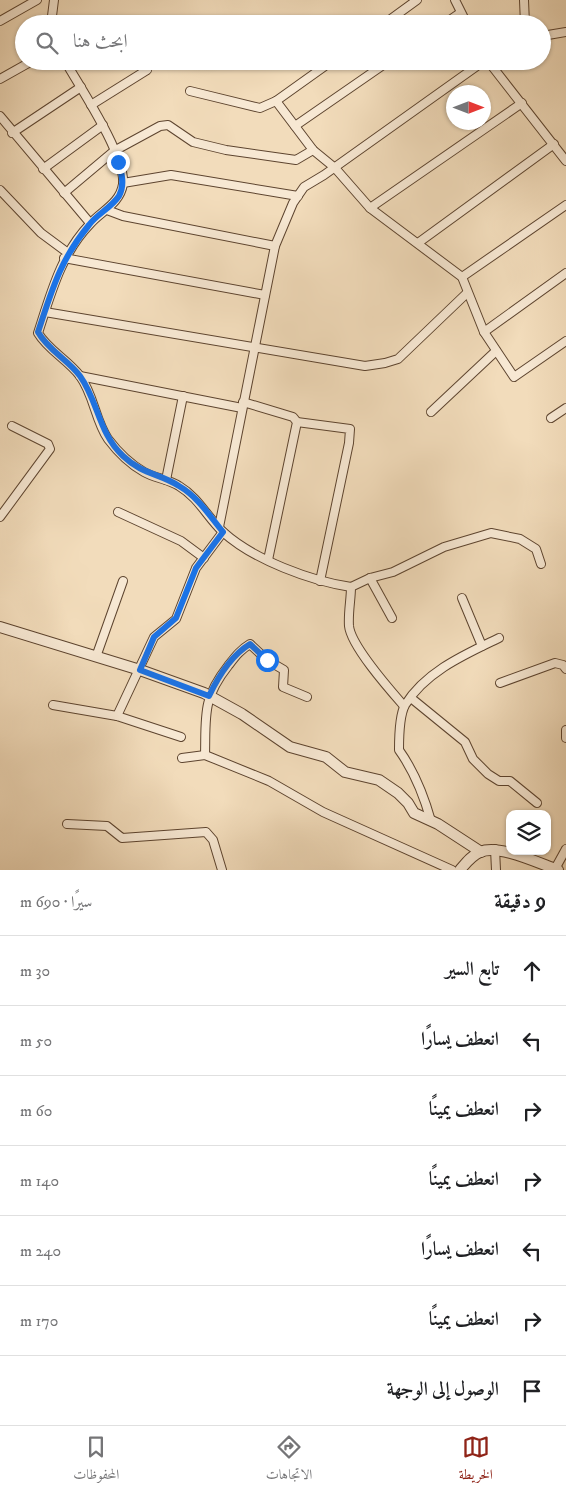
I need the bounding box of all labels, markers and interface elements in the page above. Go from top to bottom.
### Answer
search box [15,15,551,70]
icon: search [33,29,61,57]
text: ابحث هنا [73,30,128,53]
north arrow [446,85,491,130]
route end [107,151,130,174]
route start [256,649,279,672]
map controls [506,810,551,855]
button: layers [506,810,551,855]
text: 9 دقيقة [494,889,546,915]
text: سيرًا · 690 m [20,892,92,912]
icon: ahead [518,957,546,985]
text: تابع السير [445,958,499,981]
text: 30 m [20,961,50,981]
icon: left [518,1027,546,1055]
text: انعطف يسارًا [421,1028,499,1051]
text: 50 m [20,1031,52,1051]
icon: right [518,1097,546,1125]
text: انعطف يمينًا [429,1098,499,1121]
text: 60 m [20,1101,52,1121]
icon: right [518,1167,546,1195]
text: انعطف يمينًا [429,1168,499,1191]
text: 140 m [20,1171,59,1191]
icon: left [518,1237,546,1265]
text: انعطف يسارًا [421,1238,499,1261]
text: 240 m [20,1241,61,1261]
icon: right [518,1307,546,1335]
text: انعطف يمينًا [429,1308,499,1331]
text: 170 m [20,1311,58,1331]
icon: arrive [518,1377,546,1405]
text: الوصول إلى الوجهة [387,1378,499,1401]
tab: المحفوظات [73,1433,119,1488]
tab: الاتجاهات [266,1433,312,1488]
tab: الخريطة [459,1433,493,1488]

